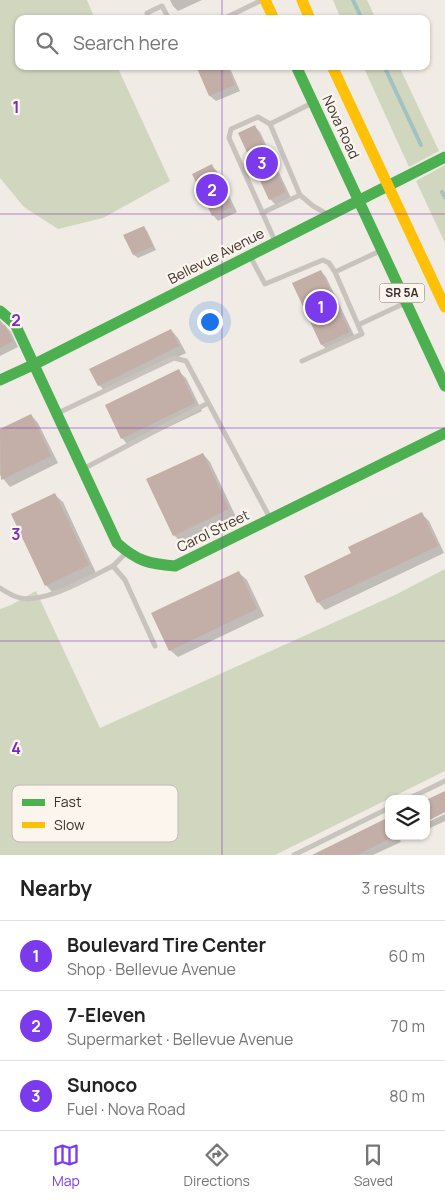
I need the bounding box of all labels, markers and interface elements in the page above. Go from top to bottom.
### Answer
search box [15,15,430,70]
icon: search [33,29,61,57]
text: Search here [73,30,179,56]
street label: Nova Road [318,92,364,162]
text: 1 [12,96,20,118]
pin: 3 [246,144,278,182]
pin: 2 [196,171,228,209]
street label: Bellevue Avenue [164,223,267,288]
road number: SR 5A [380,284,424,302]
pin: 1 [305,288,337,326]
text: 2 [11,309,21,331]
your location [197,309,223,335]
street label: Carol Street [173,505,252,556]
text: 3 [11,523,21,545]
text: 4 [11,737,21,759]
legend [12,785,178,842]
text: Fast [54,792,82,811]
map controls [385,795,430,840]
button: layers [385,795,430,840]
text: Slow [54,815,85,834]
text: Nearby [20,874,92,902]
text: 3 results [362,877,425,899]
text: Boulevard Tire Center [67,932,266,958]
text: 1 [32,945,40,967]
text: 60 m [389,945,425,967]
text: Shop · Bellevue Avenue [67,958,236,980]
text: 7-Eleven [67,1002,146,1028]
text: 2 [31,1015,41,1037]
text: 70 m [390,1015,425,1037]
text: Supermarket · Bellevue Avenue [67,1028,293,1050]
text: Sunoco [67,1072,137,1098]
text: 3 [31,1085,41,1107]
text: 80 m [389,1085,425,1107]
text: Fuel · Nova Road [67,1098,185,1120]
tab: Map [52,1141,80,1190]
tab: Directions [184,1141,250,1190]
tab: Saved [354,1141,393,1190]

